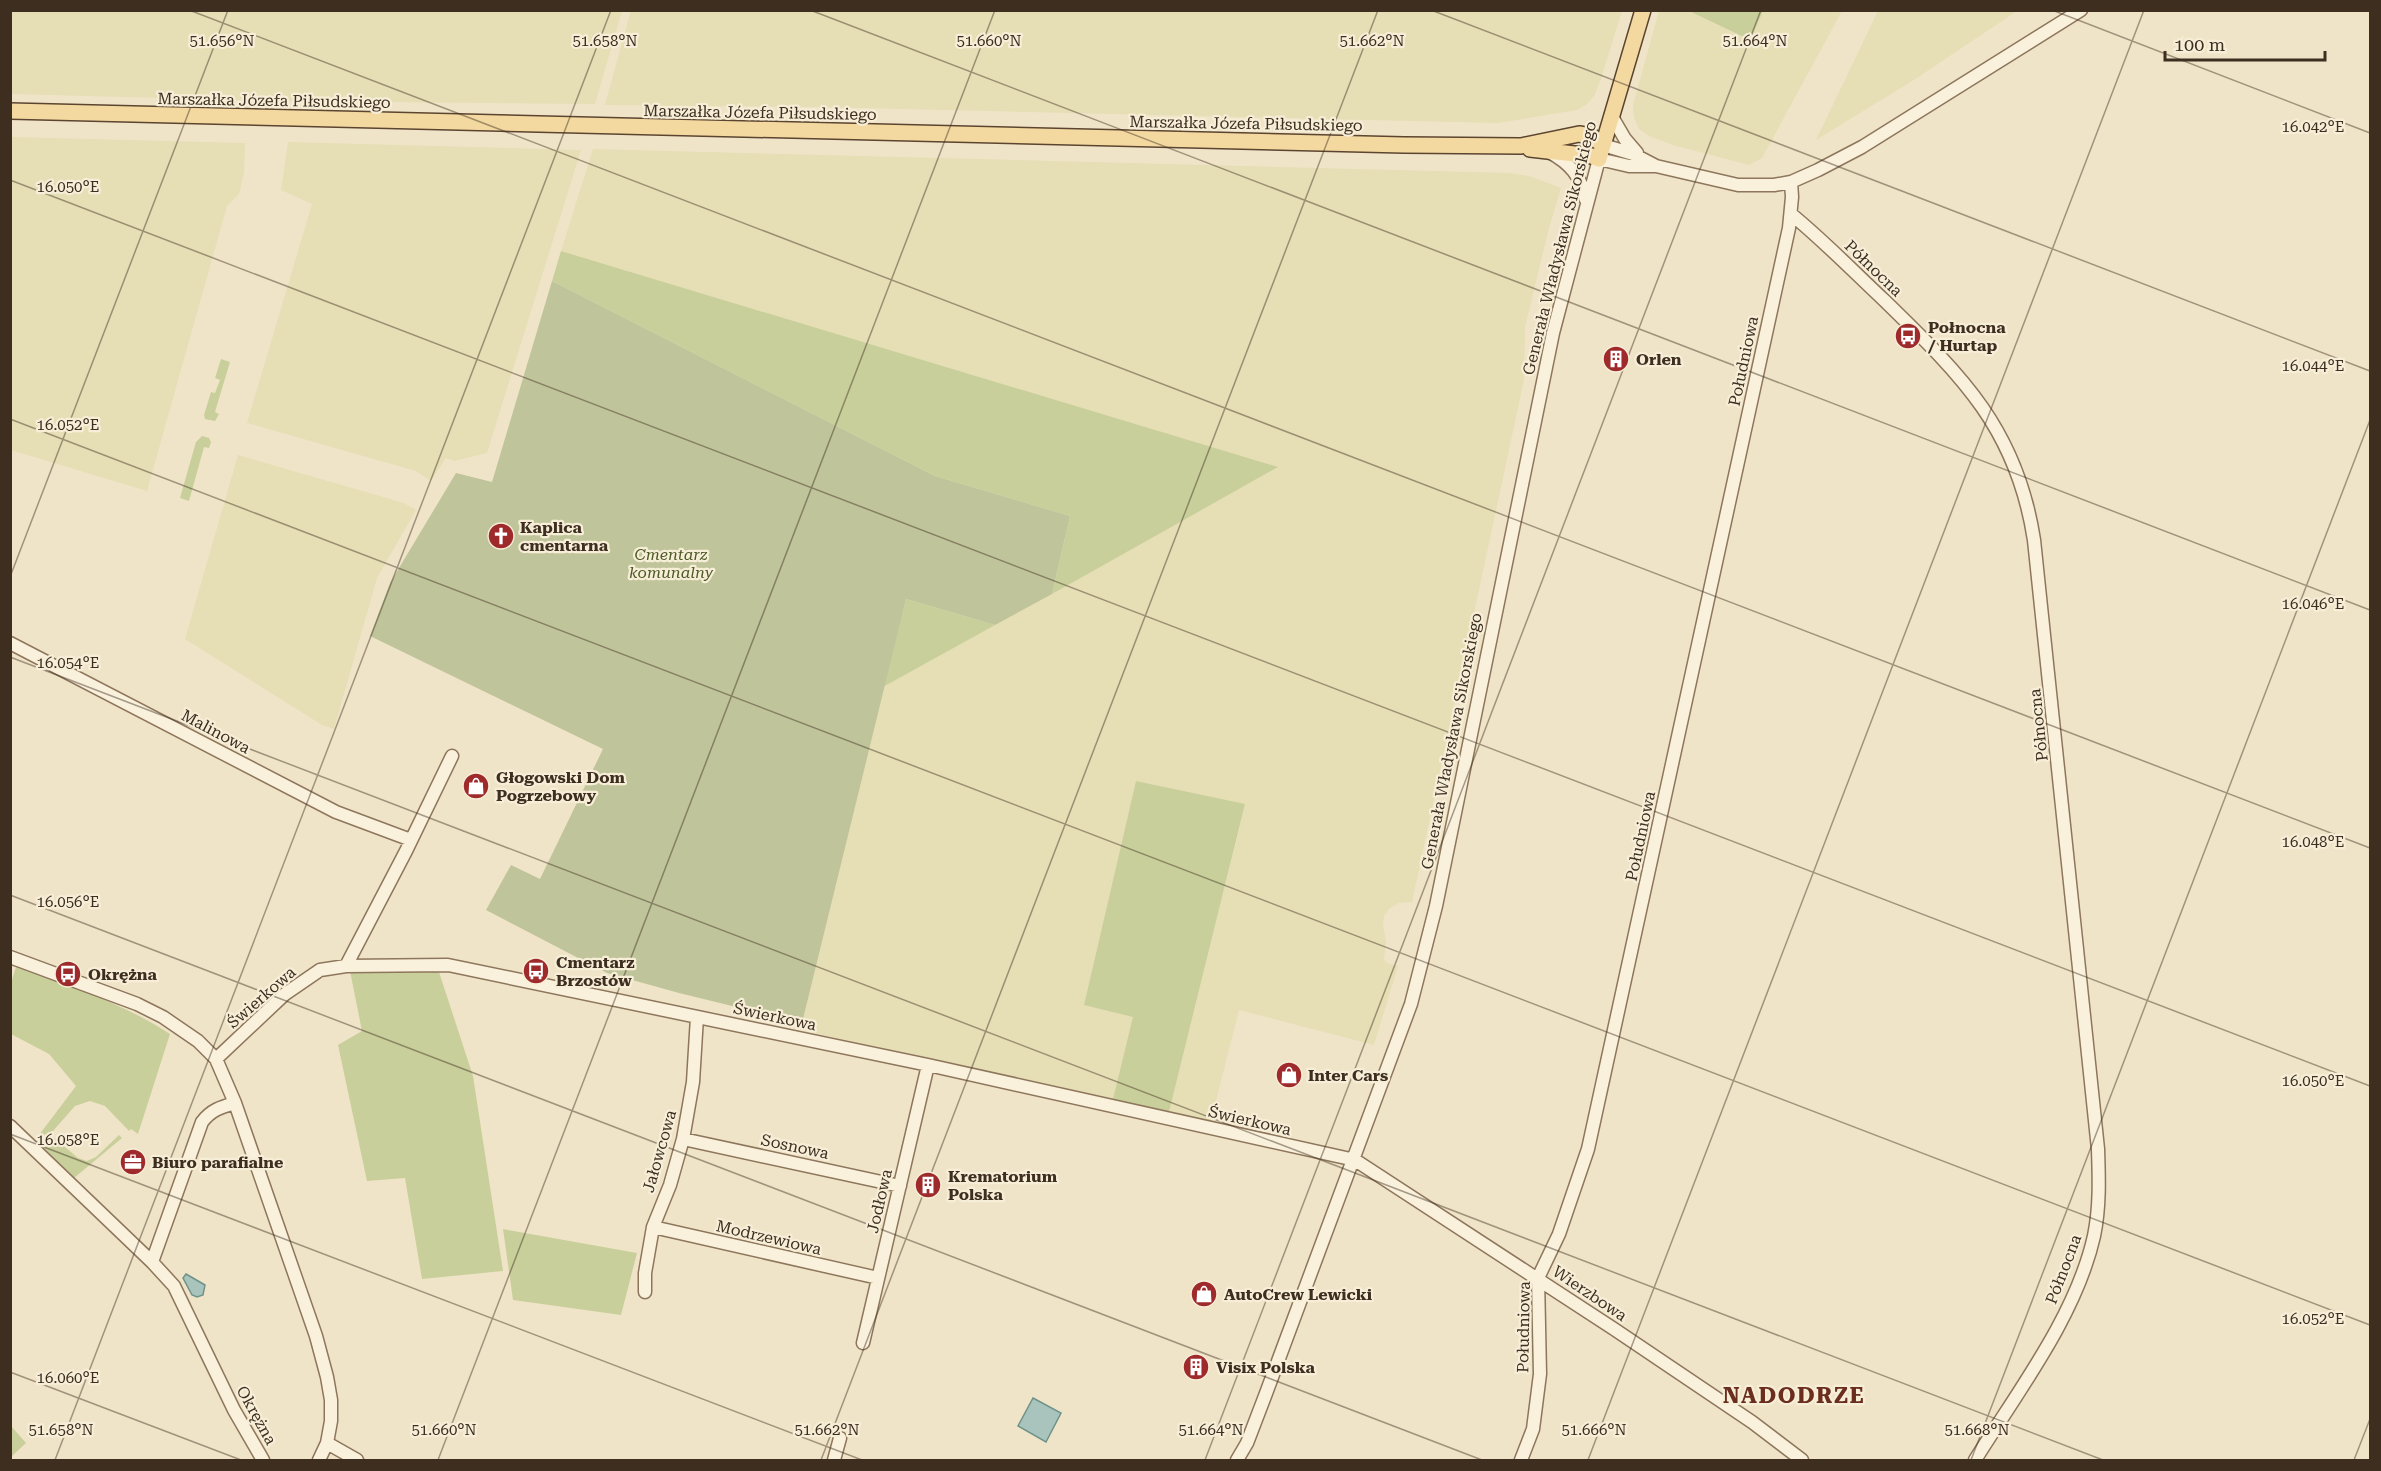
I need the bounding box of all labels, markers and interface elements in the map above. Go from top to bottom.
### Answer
scale bar [2165,24,2326,62]
text: 51.656°N [189,32,255,50]
text: 51.658°N [572,32,638,50]
text: 51.660°N [956,32,1022,50]
text: 51.662°N [1339,32,1405,50]
text: 51.664°N [1722,32,1788,50]
text: 100 m [2174,34,2225,55]
street label: Marszałka Józefa Piłsudskiego [157,89,391,112]
street label: Marszałka Józefa Piłsudskiego [643,101,877,124]
street label: Marszałka Józefa Piłsudskiego [1129,112,1363,135]
text: 16.042°E [2282,118,2344,136]
street label: Generała Władysława Sikorskiego [1519,119,1600,377]
text: 16.050°E [37,178,99,196]
street label: Północna [1841,236,1907,301]
street label: Południowa [1725,314,1762,408]
place label: Połnocna / Hurtap [1927,318,2006,355]
bus stop icon: Połnocna / Hurtap [1893,321,1923,351]
building icon: Orlen [1601,344,1631,374]
place label: Orlen [1636,350,1682,369]
text: 16.044°E [2282,357,2344,375]
text: 16.052°E [37,416,99,434]
place label: Kaplica cmentarna [520,518,609,555]
church icon: Kaplica cmentarna [486,521,516,551]
park label: Cmentarz komunalny [629,545,714,582]
text: 16.046°E [2282,595,2344,613]
street label: Generała Władysława Sikorskiego [1417,611,1486,871]
text: 16.054°E [37,654,99,672]
street label: Północna [2025,687,2052,762]
street label: Malinowa [178,705,254,758]
place label: Głogowski Dom Pogrzebowy [496,768,625,805]
shop icon: Głogowski Dom Pogrzebowy [461,771,491,801]
street label: Południowa [1622,789,1659,883]
text: 16.048°E [2282,833,2344,851]
text: 16.056°E [37,893,99,911]
place label: Cmentarz Brzostów [556,953,634,990]
bus stop icon: Cmentarz Brzostów [521,956,551,986]
bus stop icon: Okrężna [53,959,83,989]
street label: Świerkowa [223,962,300,1032]
place label: Okrężna [88,965,157,984]
street label: Świerkowa [732,998,819,1035]
shop icon: Inter Cars [1274,1060,1304,1090]
place label: Inter Cars [1308,1066,1388,1085]
text: 16.050°E [2282,1072,2344,1090]
street label: Świerkowa [1207,1102,1294,1139]
street label: Jałowcowa [639,1107,680,1195]
street label: Sosnowa [759,1130,831,1163]
text: 16.058°E [37,1131,99,1149]
office icon: Biuro parafialne [118,1147,148,1177]
place label: Biuro parafialne [152,1153,283,1172]
street label: Jodłowa [863,1167,896,1235]
place label: Krematorium Polska [948,1167,1058,1204]
building icon: Krematorium Polska [913,1170,943,1200]
street label: Modrzewiowa [714,1216,824,1259]
street label: Północna [2042,1231,2086,1307]
street label: Wierzbowa [1549,1262,1631,1325]
shop icon: AutoCrew Lewicki [1189,1279,1219,1309]
street label: Południowa [1513,1281,1534,1373]
place label: AutoCrew Lewicki [1224,1285,1373,1304]
text: 16.052°E [2282,1310,2344,1328]
building icon: Visix Polska [1181,1352,1211,1382]
place label: Visix Polska [1216,1358,1316,1377]
text: 16.060°E [37,1369,99,1387]
street label: Okrężna [233,1382,281,1448]
district label: NADODRZE [1723,1383,1865,1408]
text: 51.658°N [28,1421,94,1439]
text: 51.660°N [411,1421,477,1439]
text: 51.662°N [794,1421,860,1439]
text: 51.664°N [1178,1421,1244,1439]
text: 51.666°N [1561,1421,1627,1439]
text: 51.668°N [1944,1421,2010,1439]

